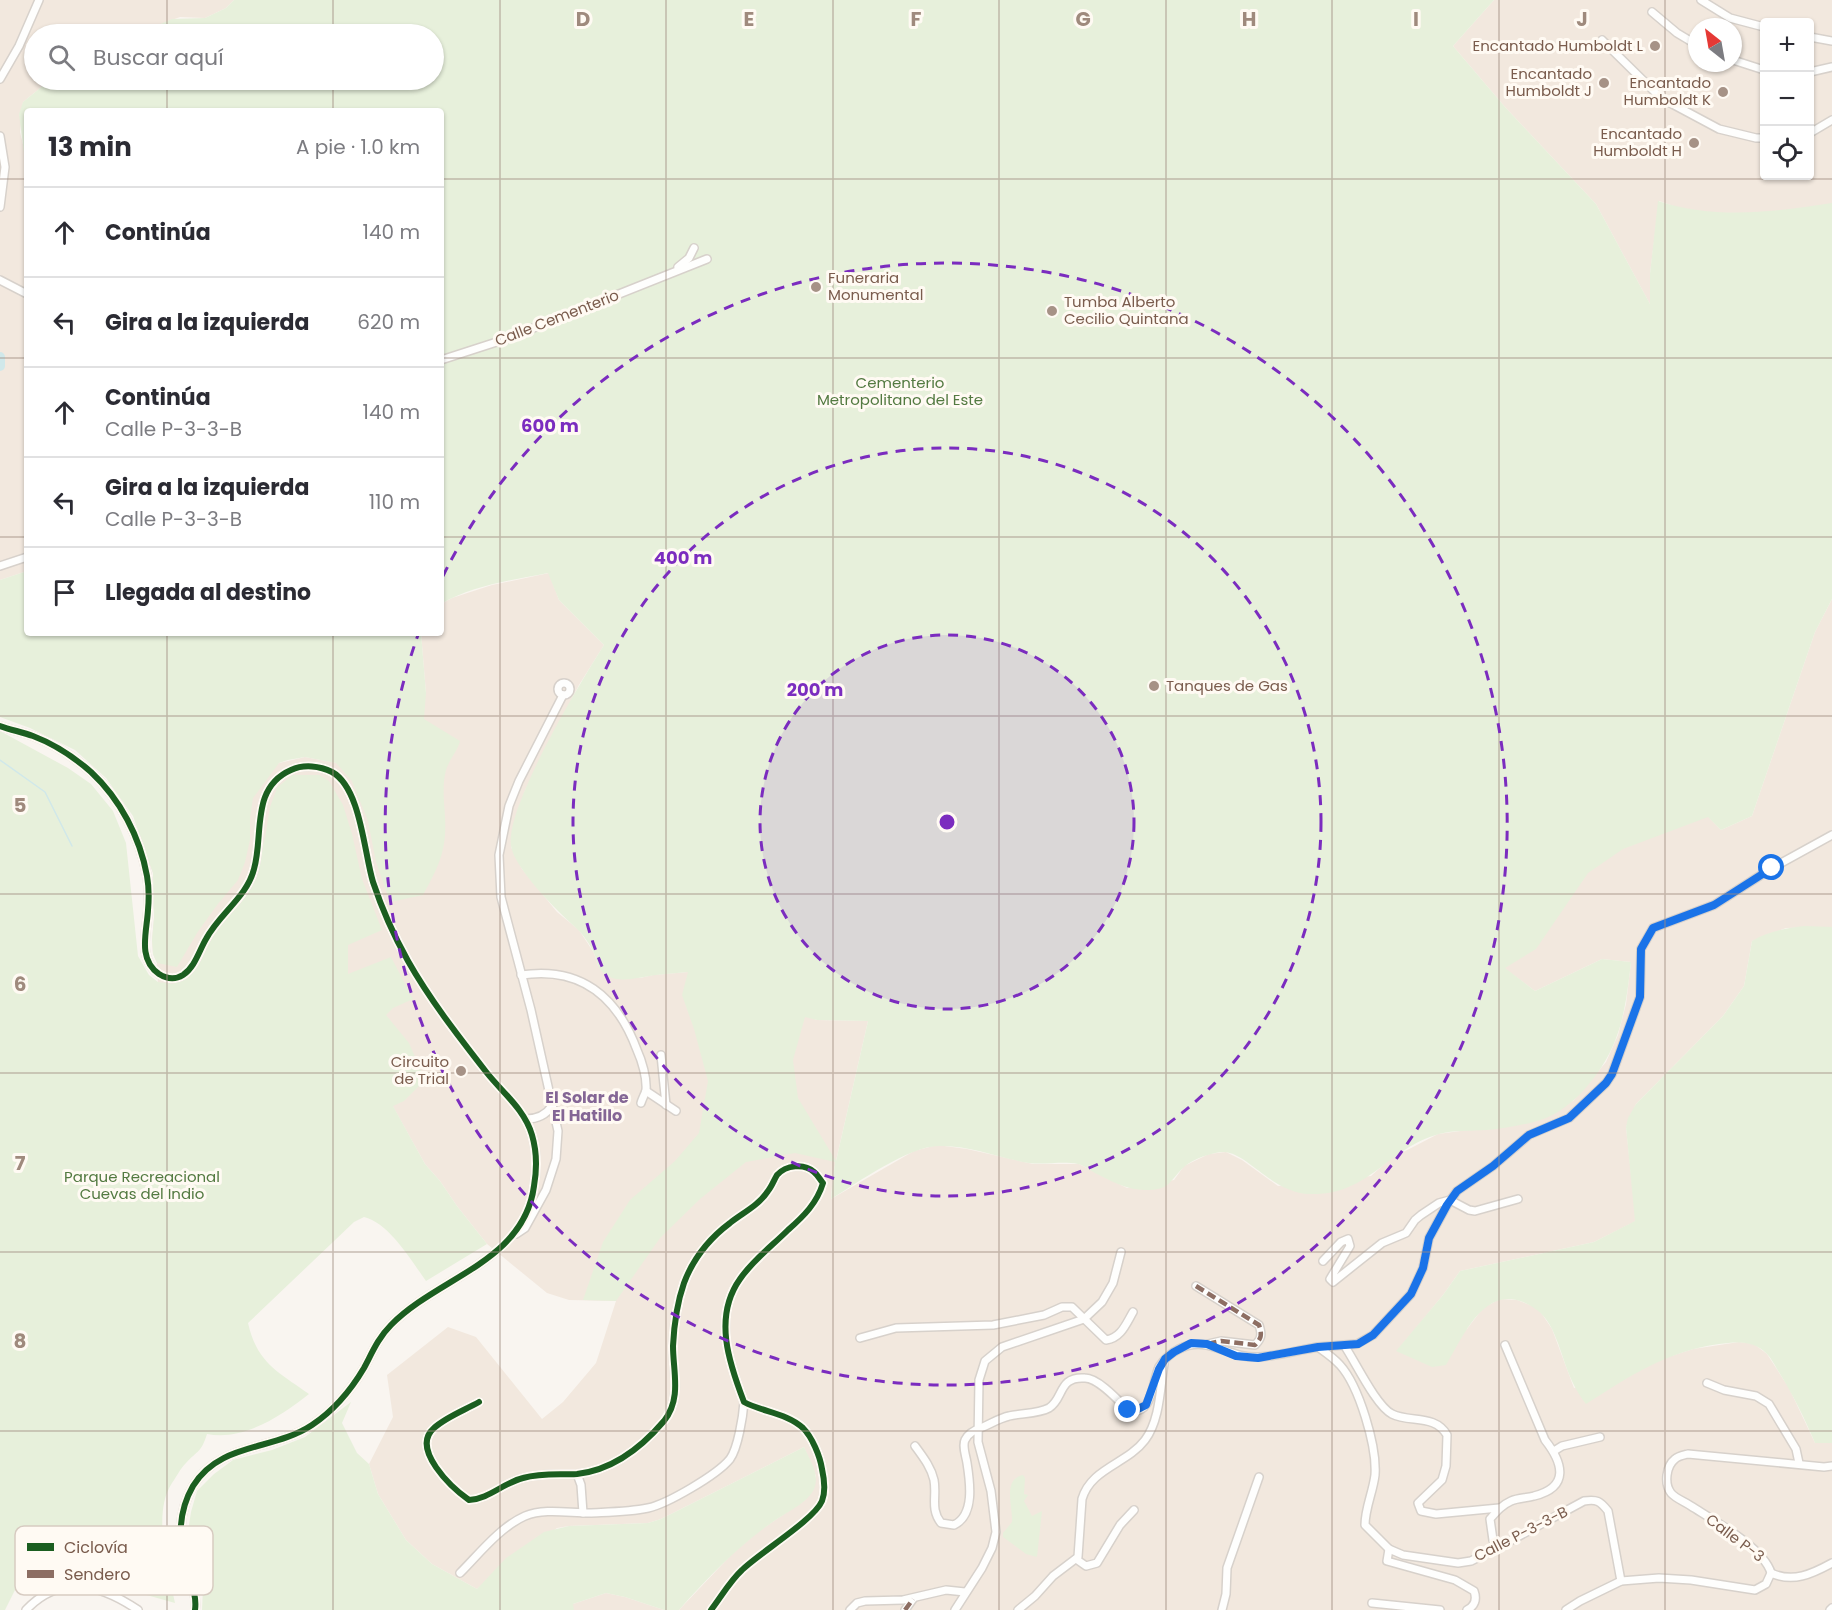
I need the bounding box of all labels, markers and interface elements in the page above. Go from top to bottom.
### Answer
text: D [576,5,590,33]
text: E [744,5,754,33]
text: F [911,5,922,33]
text: G [1075,5,1091,33]
text: H [1242,5,1256,33]
text: I [1413,5,1419,33]
text: J [1576,5,1588,33]
north arrow [1688,18,1742,72]
map controls [1760,18,1814,180]
button: + [1760,18,1814,72]
search box [24,24,444,90]
place label: Encantado Humboldt L [1473,35,1644,56]
marker: Encantado Humboldt L [1648,39,1662,53]
icon: search [45,41,78,74]
text: Buscar aquí [93,42,224,73]
place label: Encantado Humboldt J [1506,63,1592,101]
place label: Encantado Humboldt K [1624,72,1711,110]
button: − [1760,72,1814,126]
marker: Encantado Humboldt J [1597,76,1611,90]
marker: Encantado Humboldt K [1716,85,1730,99]
place label: Encantado Humboldt H [1593,123,1682,161]
button: locate [1760,126,1814,180]
text: 13 min [48,129,132,165]
text: A pie · 1.0 km [296,133,420,161]
marker: Encantado Humboldt H [1687,136,1701,150]
icon: ahead [48,216,81,249]
text: Continúa [105,217,211,248]
text: 140 m [363,218,420,246]
place label: Funeraria Monumental [828,267,923,305]
marker: Funeraria Monumental [809,280,823,294]
street label: Calle Cementerio [492,284,622,351]
place label: Tumba Alberto Cecilio Quintana [1064,291,1189,329]
marker: Tumba Alberto Cecilio Quintana [1045,304,1059,318]
icon: left [48,306,81,339]
text: Gira a la izquierda [105,307,309,338]
text: 620 m [357,308,420,336]
park label: Cementerio Metropolitano del Este [817,372,983,410]
text: Continúa [105,382,211,413]
icon: ahead [48,396,81,429]
text: 140 m [363,398,420,426]
text: 600 m [521,413,579,438]
text: Calle P-3-3-B [105,415,242,443]
text: Gira a la izquierda [105,472,309,503]
icon: left [48,486,81,519]
text: 110 m [369,488,420,516]
text: Calle P-3-3-B [105,505,242,533]
text: 400 m [654,545,712,570]
icon: arrive [48,576,81,609]
text: Llegada al destino [105,577,311,608]
place label: Tanques de Gas [1166,675,1288,696]
text: 200 m [787,677,843,702]
marker: Tanques de Gas [1147,679,1161,693]
text: 5 [14,791,27,819]
centre of rings [937,812,957,832]
route start [1758,854,1784,880]
text: 6 [14,970,26,998]
place label: Circuito de Trial [391,1051,449,1089]
marker: Circuito de Trial [454,1064,468,1078]
district label: El Solar de El Hatillo [545,1086,629,1127]
text: 7 [15,1149,26,1177]
park label: Parque Recreacional Cuevas del Indio [64,1166,220,1204]
text: 8 [14,1327,26,1355]
route end [1114,1396,1140,1422]
street label: Calle P-3-3-B [1470,1501,1571,1566]
street label: Calle P-3 [1702,1509,1769,1567]
legend [15,1526,213,1595]
text: Ciclovía [64,1536,128,1559]
text: Sendero [64,1563,131,1586]

